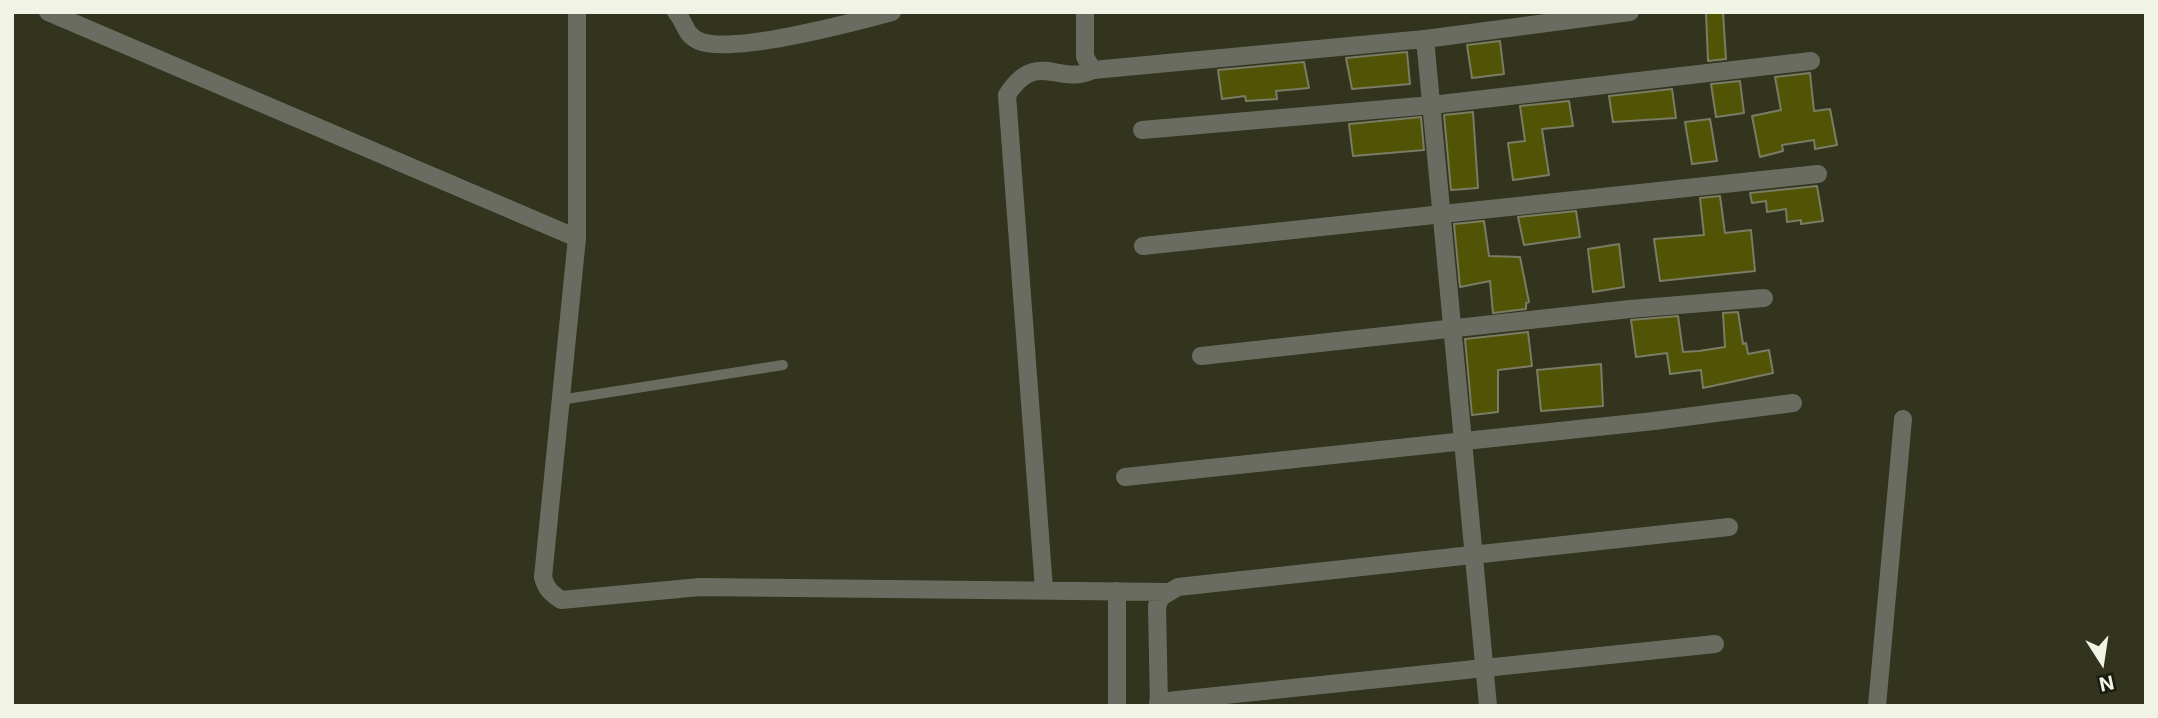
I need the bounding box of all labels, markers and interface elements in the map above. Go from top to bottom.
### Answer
north arrow [2067,627,2137,697]
text: N [2097,670,2116,696]

